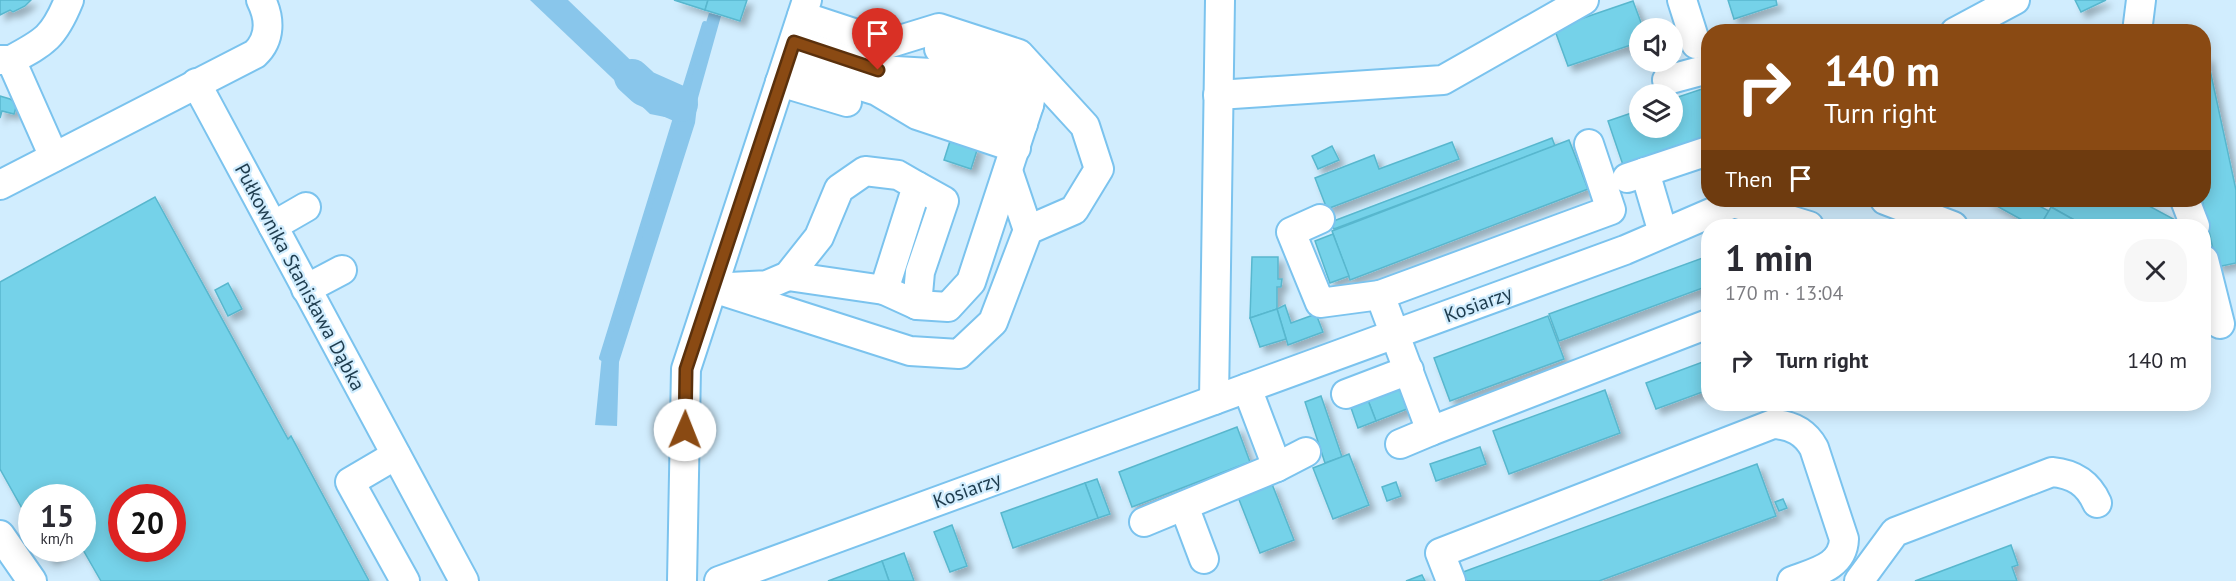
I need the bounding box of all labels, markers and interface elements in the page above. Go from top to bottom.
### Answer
pin [852,8,903,70]
icon: arrive [861,17,894,50]
map controls [1629,18,1683,138]
button: sound [1629,18,1683,72]
text: 140 m [1824,43,1940,98]
icon: right [1725,48,1803,126]
button: layers [1629,84,1683,138]
text: Turn right [1824,96,1937,130]
street label: Pułkownika Stanisława Dąbka [229,159,371,395]
icon: arrive [1784,162,1817,195]
text: Then [1725,165,1772,193]
text: 1 min [1725,234,1813,281]
button: close [2124,239,2187,302]
street label: Kosiarzy [1440,279,1516,328]
text: 170 m · 13:04 [1725,280,1843,306]
icon: right [1725,344,1758,377]
text: Turn right [1776,346,1868,374]
text: 140 m [2127,346,2187,374]
position arrow [653,398,717,462]
street label: Kosiarzy [929,465,1005,514]
speed limit sign: 20 [108,484,186,562]
text: 15 [40,496,74,535]
text: km/h [41,529,73,548]

